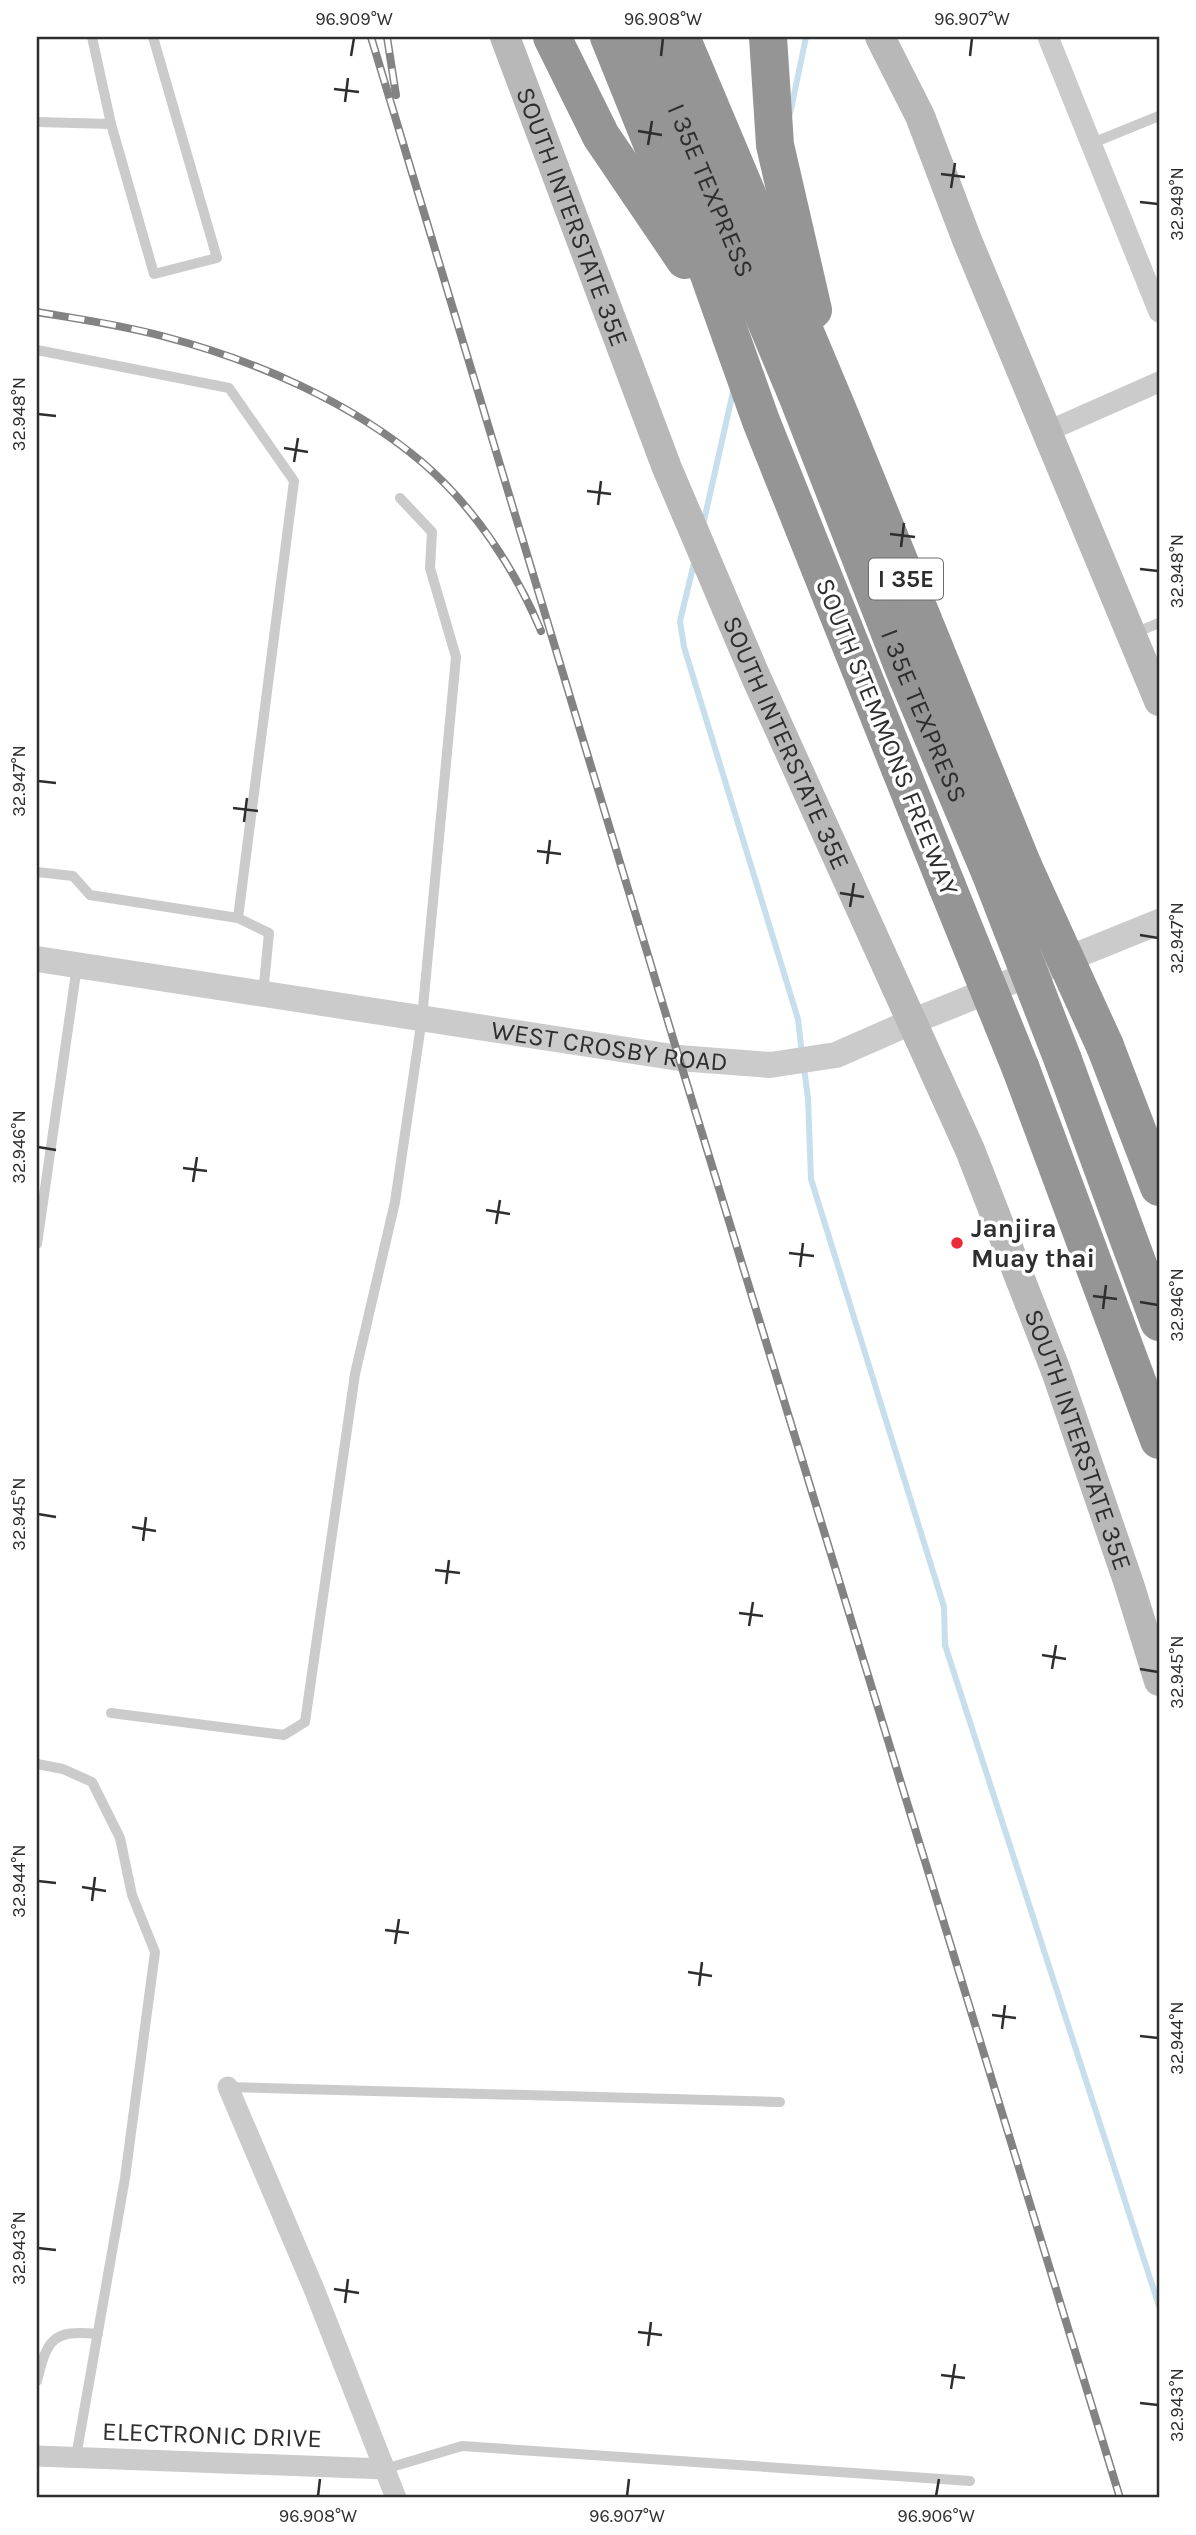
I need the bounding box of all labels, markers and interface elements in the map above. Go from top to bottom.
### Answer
text: 96.909°W [315,8,393,30]
text: 96.908°W [624,8,702,30]
text: 96.907°W [934,8,1010,30]
street label: SOUTH INTERSTATE 35E [510,83,635,351]
street label: I 35E TEXPRESS [661,99,761,281]
text: 32.949°N [1166,167,1188,241]
text: 32.948°N [8,377,30,451]
text: 32.948°N [1166,534,1188,608]
road number: I 35E [869,558,943,600]
street label: SOUTH STEMMONS FREEWAY [809,574,965,901]
street label: SOUTH INTERSTATE 35E [716,611,857,875]
street label: I 35E TEXPRESS [874,624,974,807]
text: 32.947°N [8,745,30,817]
text: 32.947°N [1166,902,1188,974]
street label: WEST CROSBY ROAD [489,1014,729,1077]
text: 32.946°N [8,1110,30,1184]
place label: Janjira Muay thai [971,1213,1095,1274]
marker: Janjira Muay thai [949,1235,965,1251]
text: 32.946°N [1166,1268,1188,1342]
street label: SOUTH INTERSTATE 35E [1018,1305,1139,1574]
text: 32.945°N [8,1477,30,1551]
text: 32.945°N [1166,1635,1188,1709]
text: 32.944°N [8,1844,30,1918]
text: 32.944°N [1166,2001,1188,2075]
text: 32.943°N [8,2211,30,2285]
text: 32.943°N [1166,2368,1188,2442]
street label: ELECTRONIC DRIVE [102,2416,322,2454]
text: 96.908°W [279,2505,357,2527]
text: 96.907°W [589,2505,665,2527]
text: 96.906°W [897,2505,975,2527]

